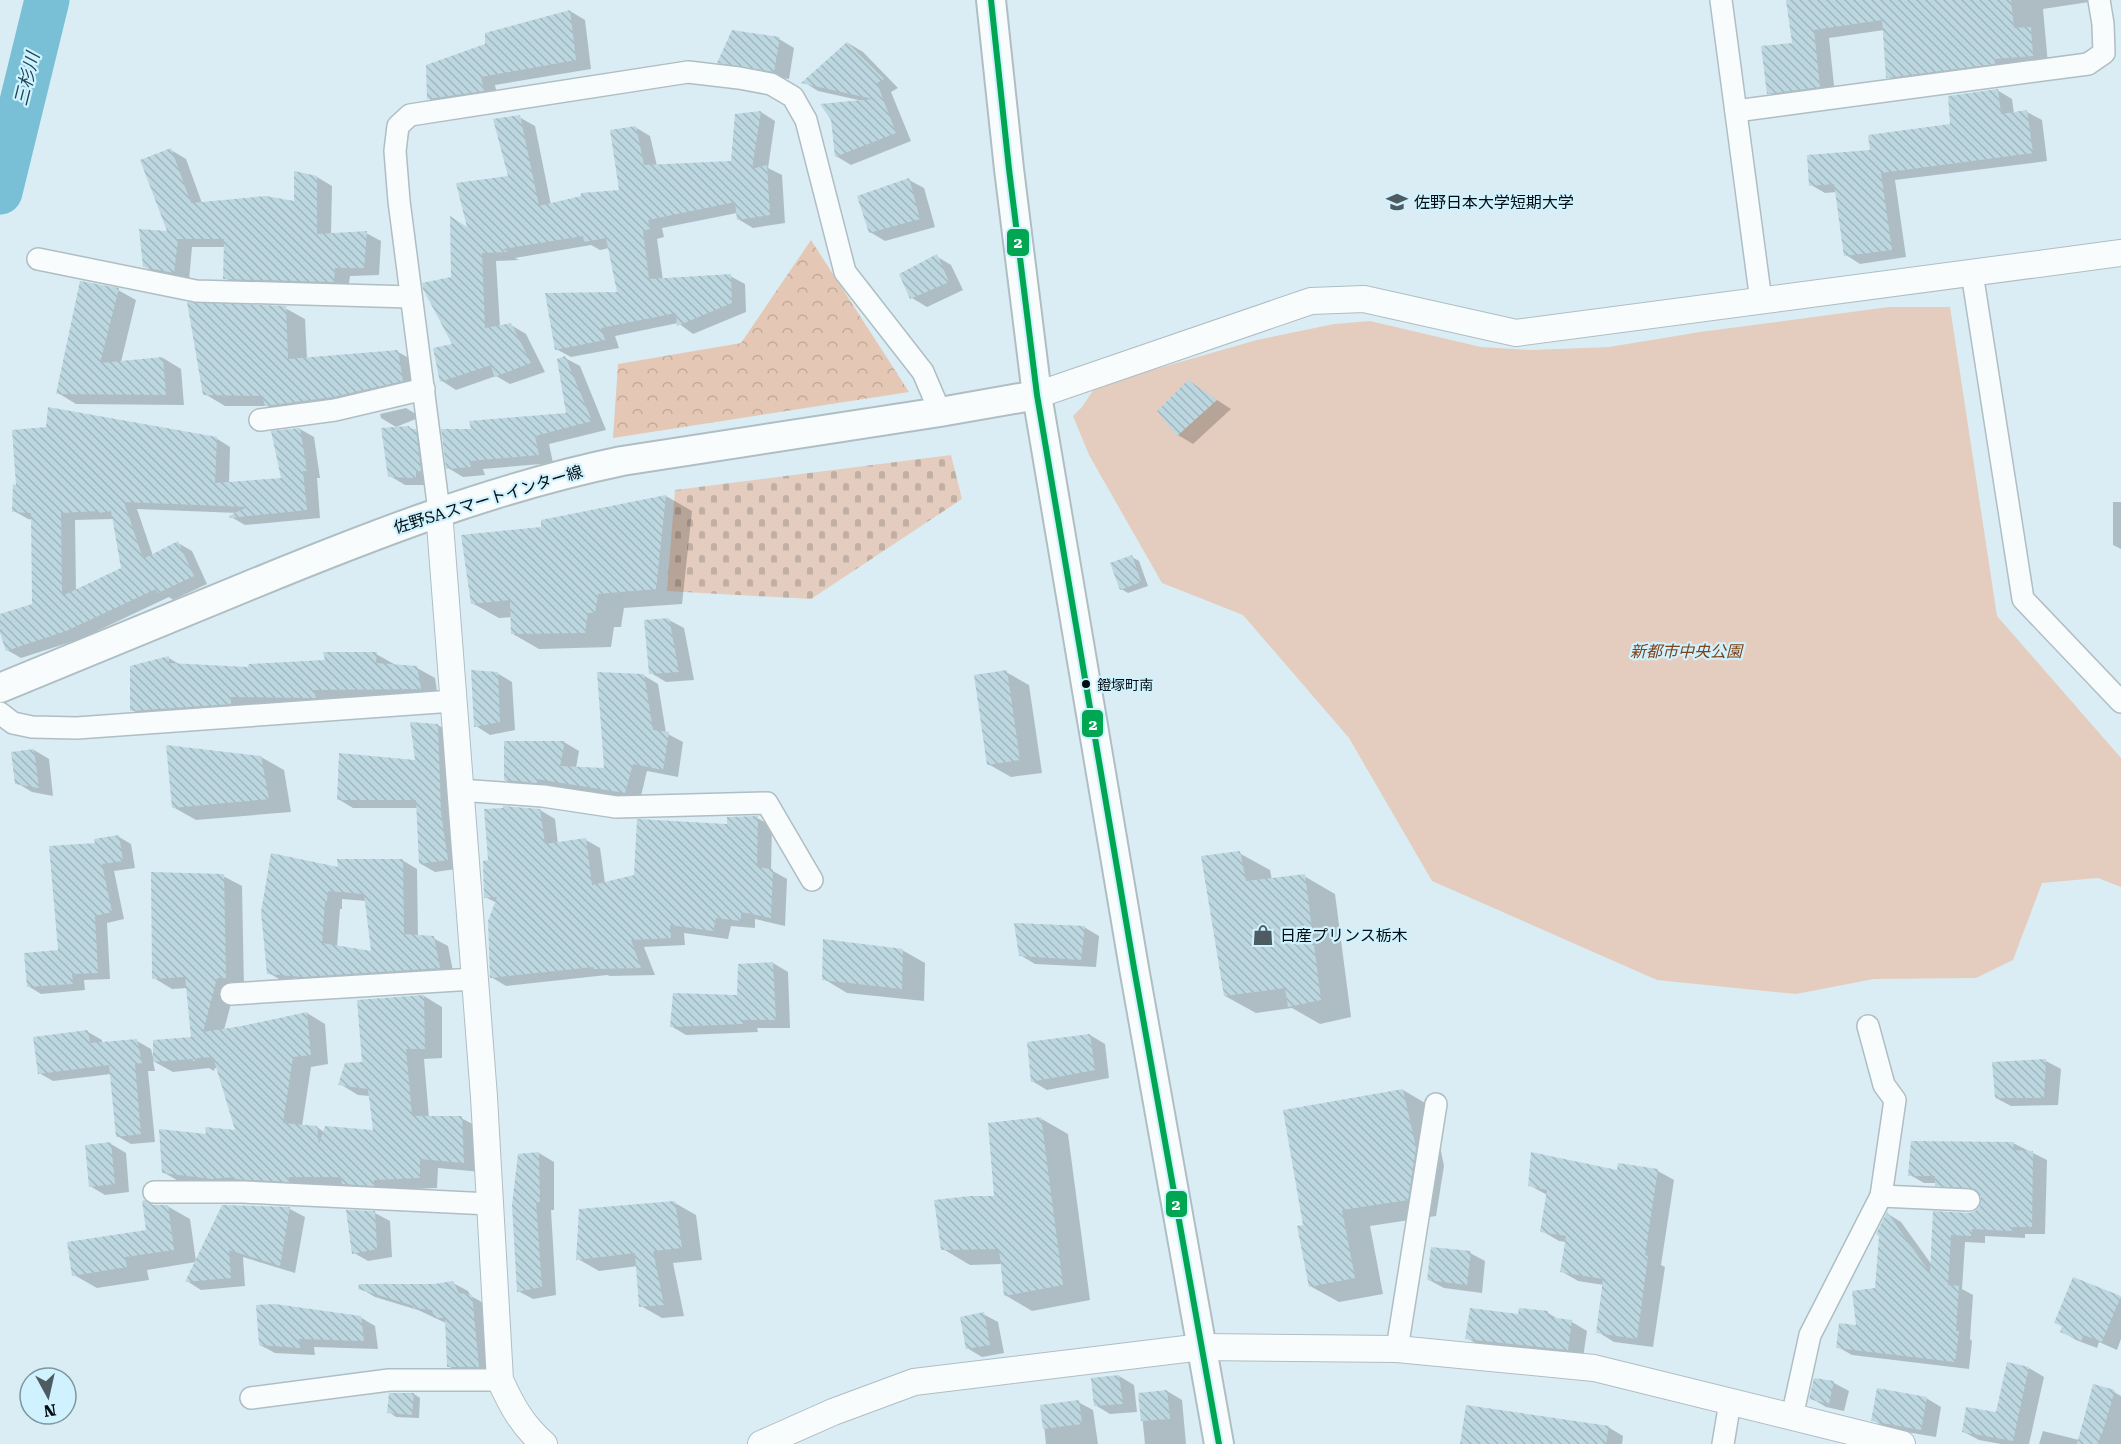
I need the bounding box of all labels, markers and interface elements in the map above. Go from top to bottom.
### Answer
water label: 三杉川 [10,48,44,108]
school or university icon: 佐野日本大学短期大学 [1385,190,1409,214]
place label: 佐野日本大学短期大学 [1414,193,1574,212]
line badge: 2 [1006,228,1030,257]
text: 2 [1014,233,1023,252]
street label: 佐野SAスマートインター線 [391,462,585,537]
park label: 新都市中央公園 [1630,642,1744,661]
place label: 鐙塚町南 [1097,677,1153,693]
marker: 鐙塚町南 [1080,678,1092,690]
line badge: 2 [1081,709,1104,738]
text: 2 [1089,715,1098,734]
shop icon: 日産プリンス栃木 [1251,923,1275,947]
place label: 日産プリンス栃木 [1280,926,1408,945]
line badge: 2 [1165,1190,1188,1218]
text: 2 [1172,1195,1181,1214]
north arrow [18,1366,78,1426]
text: N [43,1400,57,1421]

